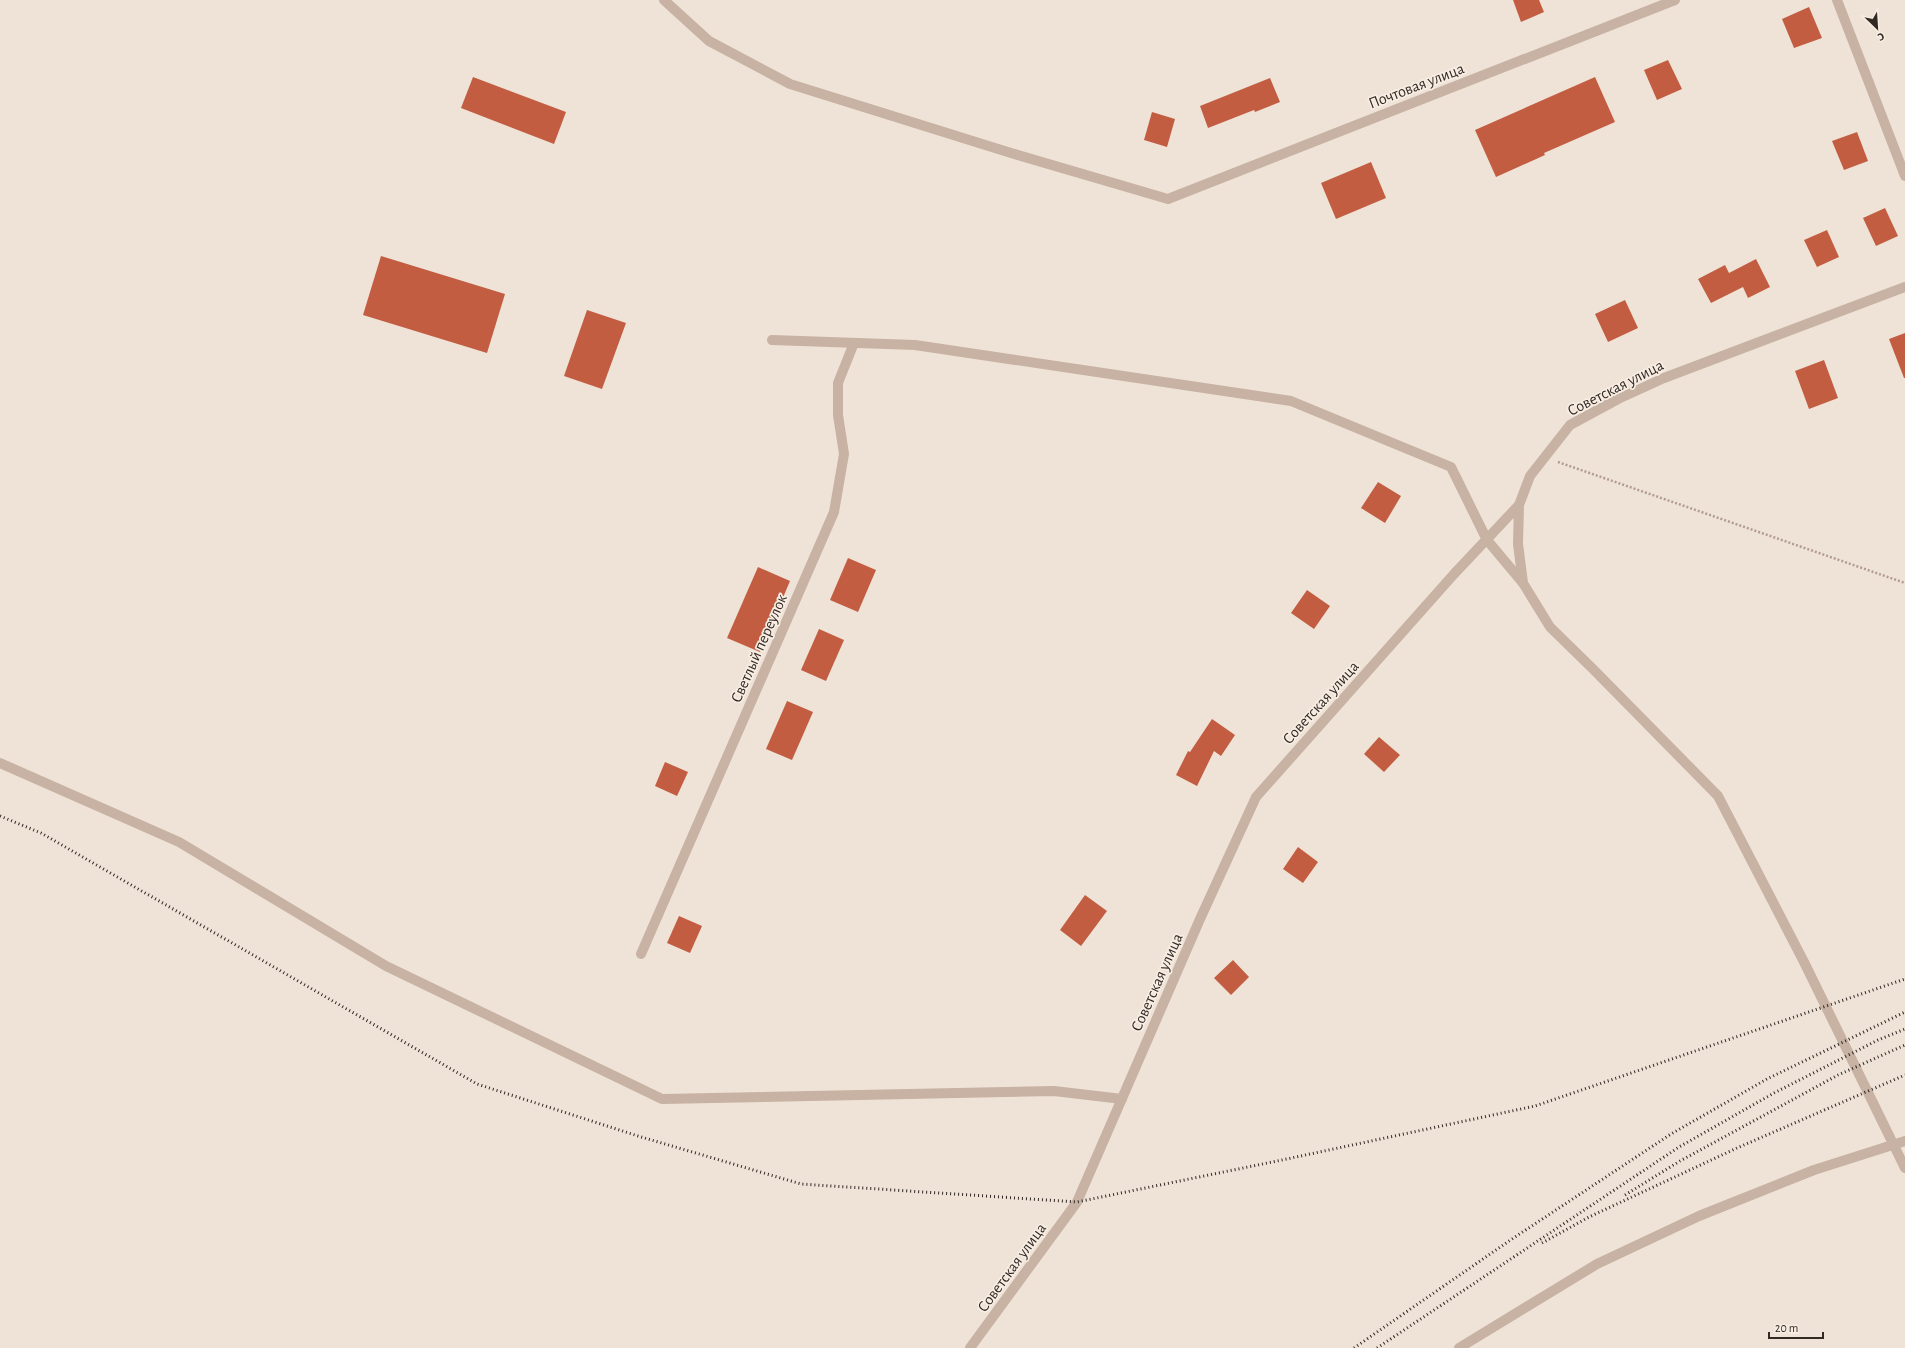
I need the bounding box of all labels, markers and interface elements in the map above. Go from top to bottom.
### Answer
north arrow [1857,8,1897,48]
text: С [1876,30,1886,43]
street label: Почтовая улица [1366,60,1467,112]
street label: Советская улица [1565,357,1666,420]
street label: Светлый переулок [728,591,791,706]
street label: Советская улица [1280,658,1363,748]
street label: Советская улица [1128,931,1187,1034]
street label: Советская улица [974,1220,1050,1315]
scale bar [1769,1314,1823,1340]
text: 20 m [1775,1322,1798,1334]

